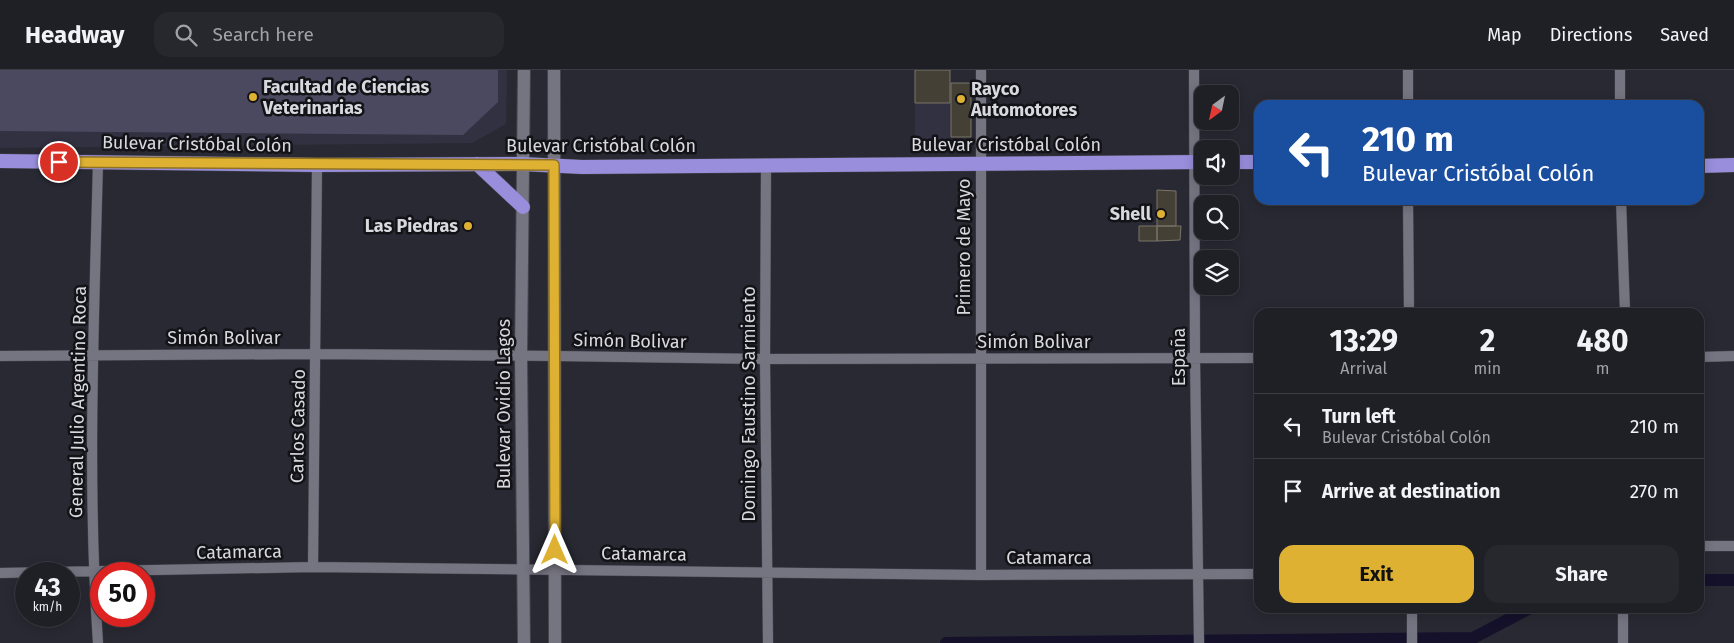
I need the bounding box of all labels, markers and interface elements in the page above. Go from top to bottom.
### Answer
search box [154,12,504,57]
text: Headway [25,21,124,49]
icon: search [172,21,200,49]
text: Search here [212,23,314,46]
text: Map [1487,24,1522,46]
text: Directions [1550,24,1632,46]
text: Saved [1660,24,1709,46]
place label: Facultad de Ciencias Veterinarias [262,76,429,119]
place label: Rayco Automotores [970,78,1078,121]
north arrow [1194,85,1239,130]
map controls [1194,85,1239,295]
marker: Facultad de Ciencias Veterinarias [247,91,259,103]
marker: Rayco Automotores [955,93,967,105]
text: 210 m [1362,118,1454,160]
icon: left [1279,120,1344,185]
street label: Bulevar Cristóbal Colón [102,131,292,157]
street label: Bulevar Cristóbal Colón [911,134,1101,156]
street label: Bulevar Cristóbal Colón [506,135,696,157]
button: sound [1194,140,1239,185]
pin [38,141,80,183]
icon: arrive [45,148,73,176]
text: Bulevar Cristóbal Colón [1362,160,1594,187]
street label: Primero de Mayo [953,178,975,316]
button: search [1194,195,1239,240]
place label: Shell [1110,203,1152,225]
marker: Shell [1155,208,1167,220]
place label: Las Piedras [365,215,458,237]
marker: Las Piedras [462,220,474,232]
button: layers [1194,250,1239,295]
street label: General Julio Argentino Roca [65,286,91,518]
street label: Domingo Faustino Sarmiento [738,286,760,522]
street label: Bulevar Ovidio Lagos [493,319,515,489]
text: 13:29 [1329,323,1398,359]
text: 2 [1480,323,1495,359]
text: 480 [1577,323,1629,359]
street label: Simón Bolivar [167,327,281,349]
street label: España [1168,328,1190,386]
street label: Simón Bolivar [573,329,687,353]
street label: Simón Bolivar [977,331,1091,353]
text: Arrival [1340,359,1387,378]
text: min [1474,359,1501,378]
text: m [1596,359,1609,378]
street label: Carlos Casado [286,369,310,483]
text: Turn left [1322,405,1396,428]
icon: left [1279,412,1307,440]
text: 210 m [1630,415,1679,438]
text: Bulevar Cristóbal Colón [1322,428,1491,447]
icon: arrive [1279,477,1307,505]
text: Arrive at destination [1322,480,1501,503]
text: 270 m [1630,480,1679,503]
position arrow [528,523,580,575]
street label: Catamarca [196,540,282,564]
street label: Catamarca [601,542,687,566]
button: Exit [1279,545,1474,603]
button: Share [1484,545,1679,603]
street label: Catamarca [1006,547,1092,569]
speed limit sign: 50 [90,562,155,627]
text: 43 [34,573,61,603]
text: km/h [33,600,62,614]

